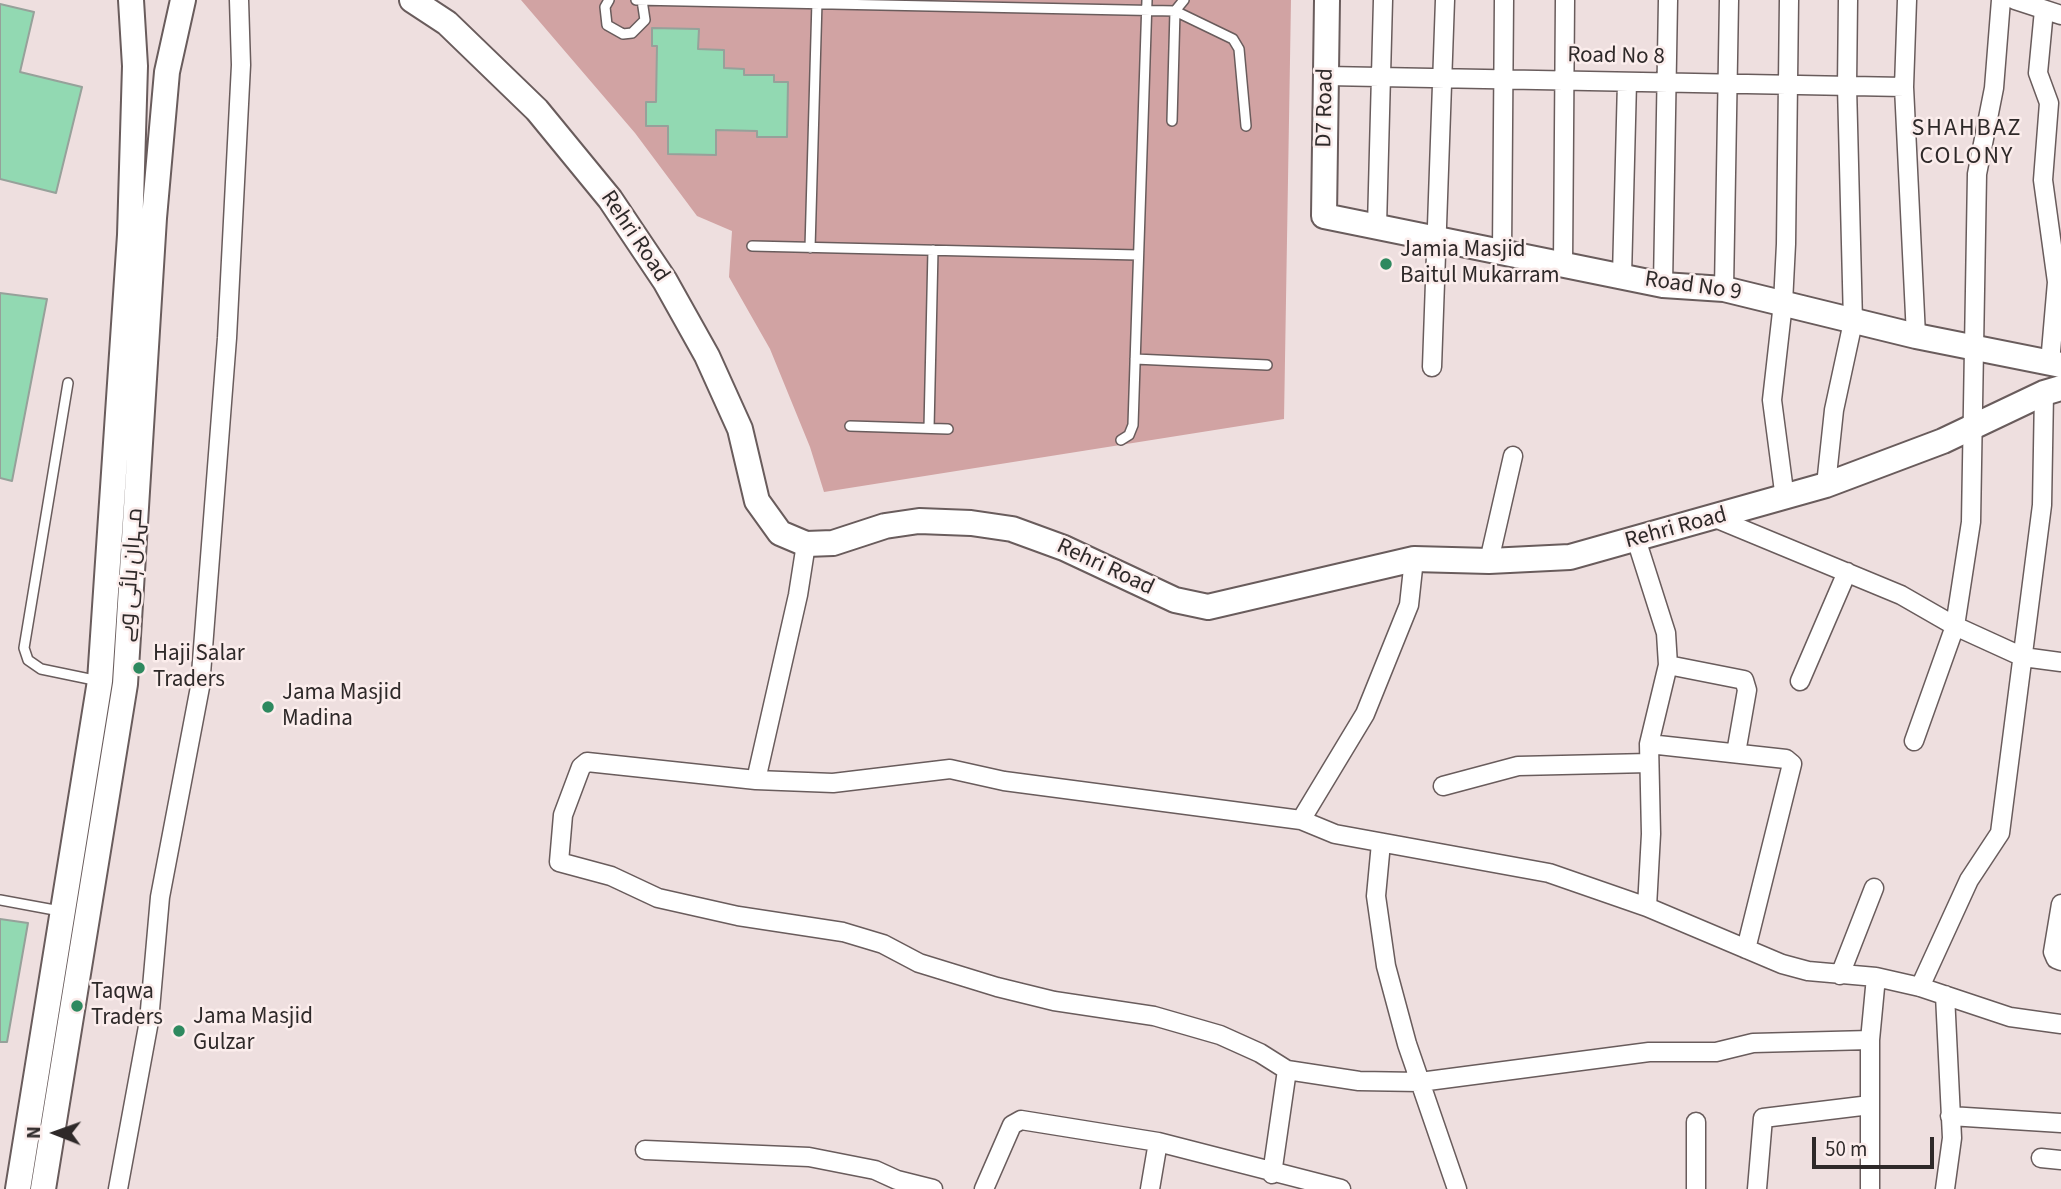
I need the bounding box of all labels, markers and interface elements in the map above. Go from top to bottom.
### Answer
street label: Road No 8 [1567,42,1665,72]
street label: D7 Road [1312,68,1340,148]
district label: SHAHBAZ COLONY [1912,116,2022,172]
street label: Rehri Road [593,186,675,288]
place label: Jamia Masjid Baitul Mukarram [1400,237,1560,291]
marker: Jamia Masjid Baitul Mukarram [1378,256,1394,272]
street label: Road No 9 [1643,267,1743,307]
street label: Rehri Road [1622,502,1730,556]
street label: مہران ہائی وے [114,507,150,643]
street label: Rehri Road [1052,533,1158,603]
place label: Haji Salar Traders [153,641,245,695]
marker: Haji Salar Traders [131,660,147,676]
place label: Jama Masjid Madina [282,680,402,734]
marker: Jama Masjid Madina [260,699,276,715]
place label: Taqwa Traders [91,979,163,1033]
marker: Taqwa Traders [69,998,85,1014]
place label: Jama Masjid Gulzar [193,1004,313,1058]
marker: Jama Masjid Gulzar [171,1023,187,1039]
north arrow [21,1098,91,1168]
scale bar [1816,1122,1938,1166]
text: N [21,1126,48,1139]
text: 50 m [1825,1134,1867,1164]

